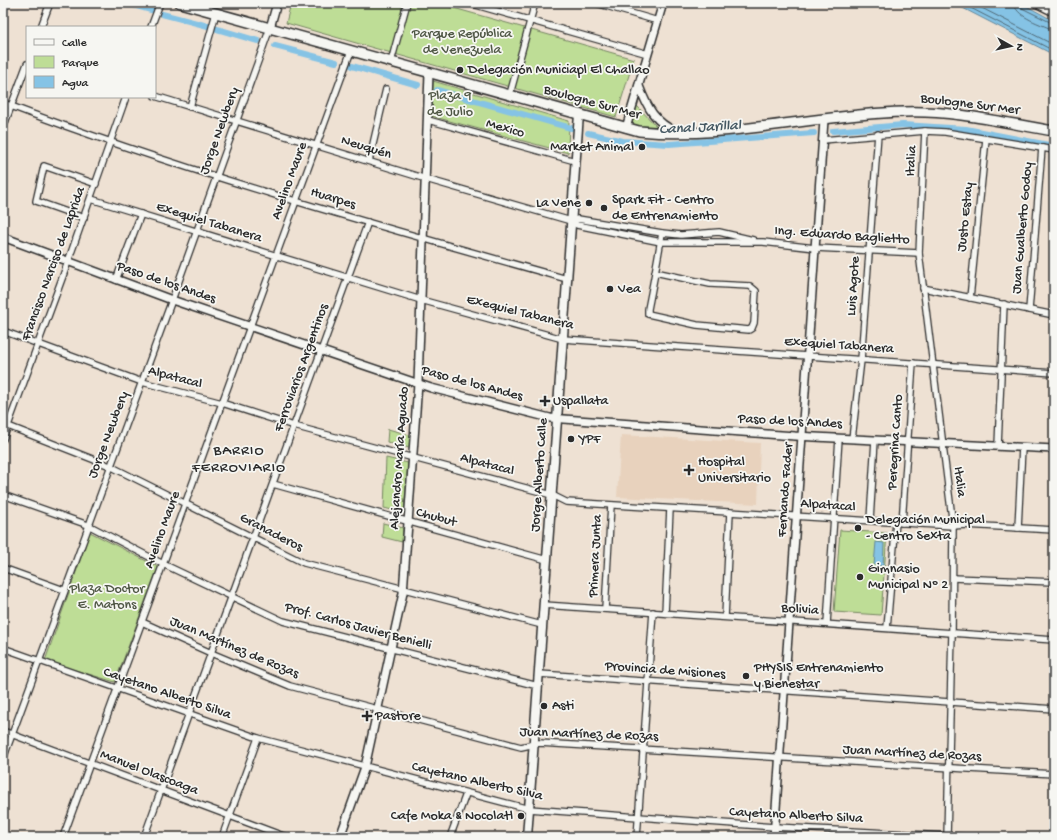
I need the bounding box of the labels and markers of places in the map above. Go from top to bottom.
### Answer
place label: Delegación Municiapl El Challao [467,62,649,79]
marker: Delegación Municiapl El Challao [455,65,465,75]
place label: Market Animal [550,139,634,156]
marker: Market Animal [637,142,647,152]
place label: Spark Fit - Centro de Entrenamiento [612,192,718,225]
place label: La Vene [536,195,582,212]
marker: La Vene [584,198,594,208]
marker: Spark Fit - Centro de Entrenamiento [599,203,609,213]
place label: Vea [617,281,642,298]
marker: Vea [605,284,615,294]
place label: Uspallata [553,393,610,410]
marker: Uspallata [540,396,550,406]
place label: YPF [577,431,601,448]
marker: YPF [566,434,576,444]
place label: Hospital Universitario [698,454,771,487]
marker: Hospital Universitario [683,464,695,476]
place label: Delegación Municipal - Centro Sexta [865,512,985,545]
marker: Delegación Municipal - Centro Sexta [853,523,863,533]
place label: Gimnasio Municipal Nº 2 [868,561,948,594]
marker: Gimnasio Municipal Nº 2 [855,572,865,582]
place label: PHYSIS Entrenamiento y Bienestar [753,660,883,693]
marker: PHYSIS Entrenamiento y Bienestar [741,671,751,681]
place label: Asti [552,698,574,715]
marker: Asti [539,701,549,711]
place label: Pastore [374,708,422,725]
marker: Pastore [362,711,372,721]
place label: Cafe Moka & Nocolatl [391,808,513,825]
marker: Cafe Moka & Nocolatl [516,811,526,821]

